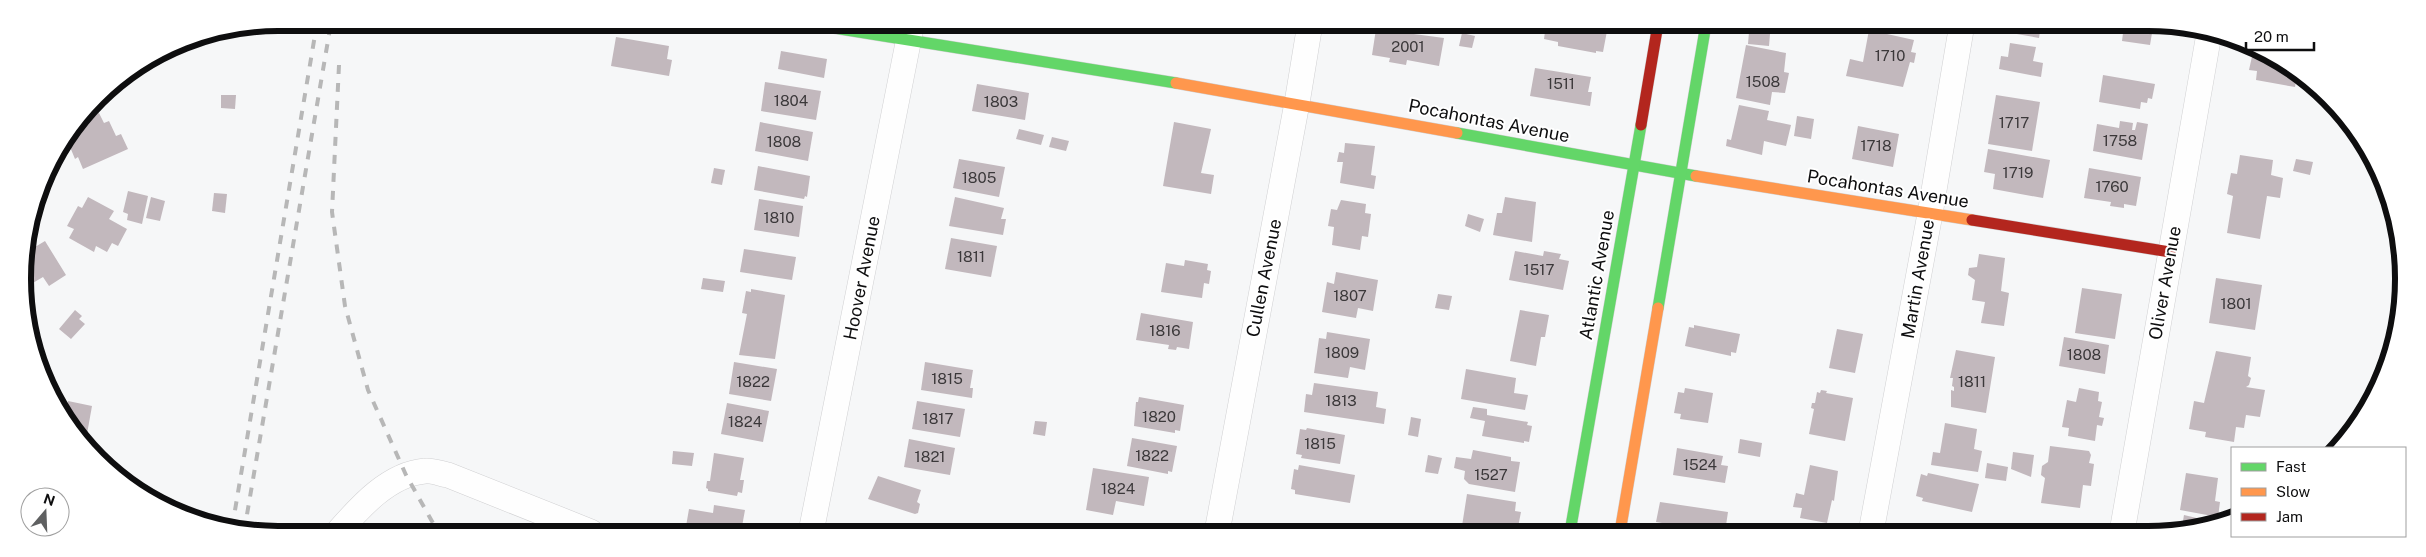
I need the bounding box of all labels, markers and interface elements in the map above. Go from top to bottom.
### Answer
scale bar [2246,20,2314,52]
text: 20 m [2254,28,2289,45]
house number: 2001 [1391,38,1425,55]
house number: 1710 [1875,47,1905,64]
house number: 1508 [1746,73,1780,90]
house number: 1511 [1547,75,1575,92]
house number: 1804 [774,92,808,109]
house number: 1803 [984,93,1018,110]
street label: Pocahontas Avenue [1407,95,1571,146]
house number: 1717 [1999,114,2029,131]
house number: 1758 [2103,132,2137,149]
house number: 1808 [767,133,801,150]
house number: 1718 [1860,137,1892,154]
house number: 1719 [2003,164,2033,181]
street label: Pocahontas Avenue [1806,165,1971,212]
house number: 1805 [962,169,996,186]
house number: 1760 [2095,178,2129,195]
street label: Atlantic Avenue [1575,208,1618,341]
house number: 1810 [763,209,795,226]
street label: Hoover Avenue [839,214,884,342]
street label: Cullen Avenue [1242,217,1285,339]
street label: Martin Avenue [1897,218,1938,340]
street label: Oliver Avenue [2144,224,2185,341]
house number: 1811 [957,248,985,265]
house number: 1517 [1524,261,1554,278]
house number: 1807 [1333,287,1367,304]
house number: 1801 [2220,295,2252,312]
house number: 1816 [1149,322,1181,339]
house number: 1809 [1325,344,1359,361]
house number: 1808 [2067,346,2101,363]
house number: 1815 [931,370,963,387]
house number: 1822 [736,373,770,390]
house number: 1811 [1958,373,1986,390]
house number: 1813 [1325,392,1357,409]
house number: 1820 [1142,408,1176,425]
house number: 1817 [923,410,953,427]
house number: 1824 [728,413,762,430]
house number: 1815 [1304,435,1336,452]
house number: 1822 [1135,447,1169,464]
legend [2231,447,2406,537]
house number: 1821 [915,448,945,465]
house number: 1524 [1683,456,1717,473]
text: Fast [2276,458,2306,475]
house number: 1527 [1474,466,1508,483]
house number: 1824 [1101,480,1135,497]
text: Slow [2276,483,2311,500]
north arrow [20,487,70,537]
text: N [41,490,57,509]
text: Jam [2276,508,2303,525]

